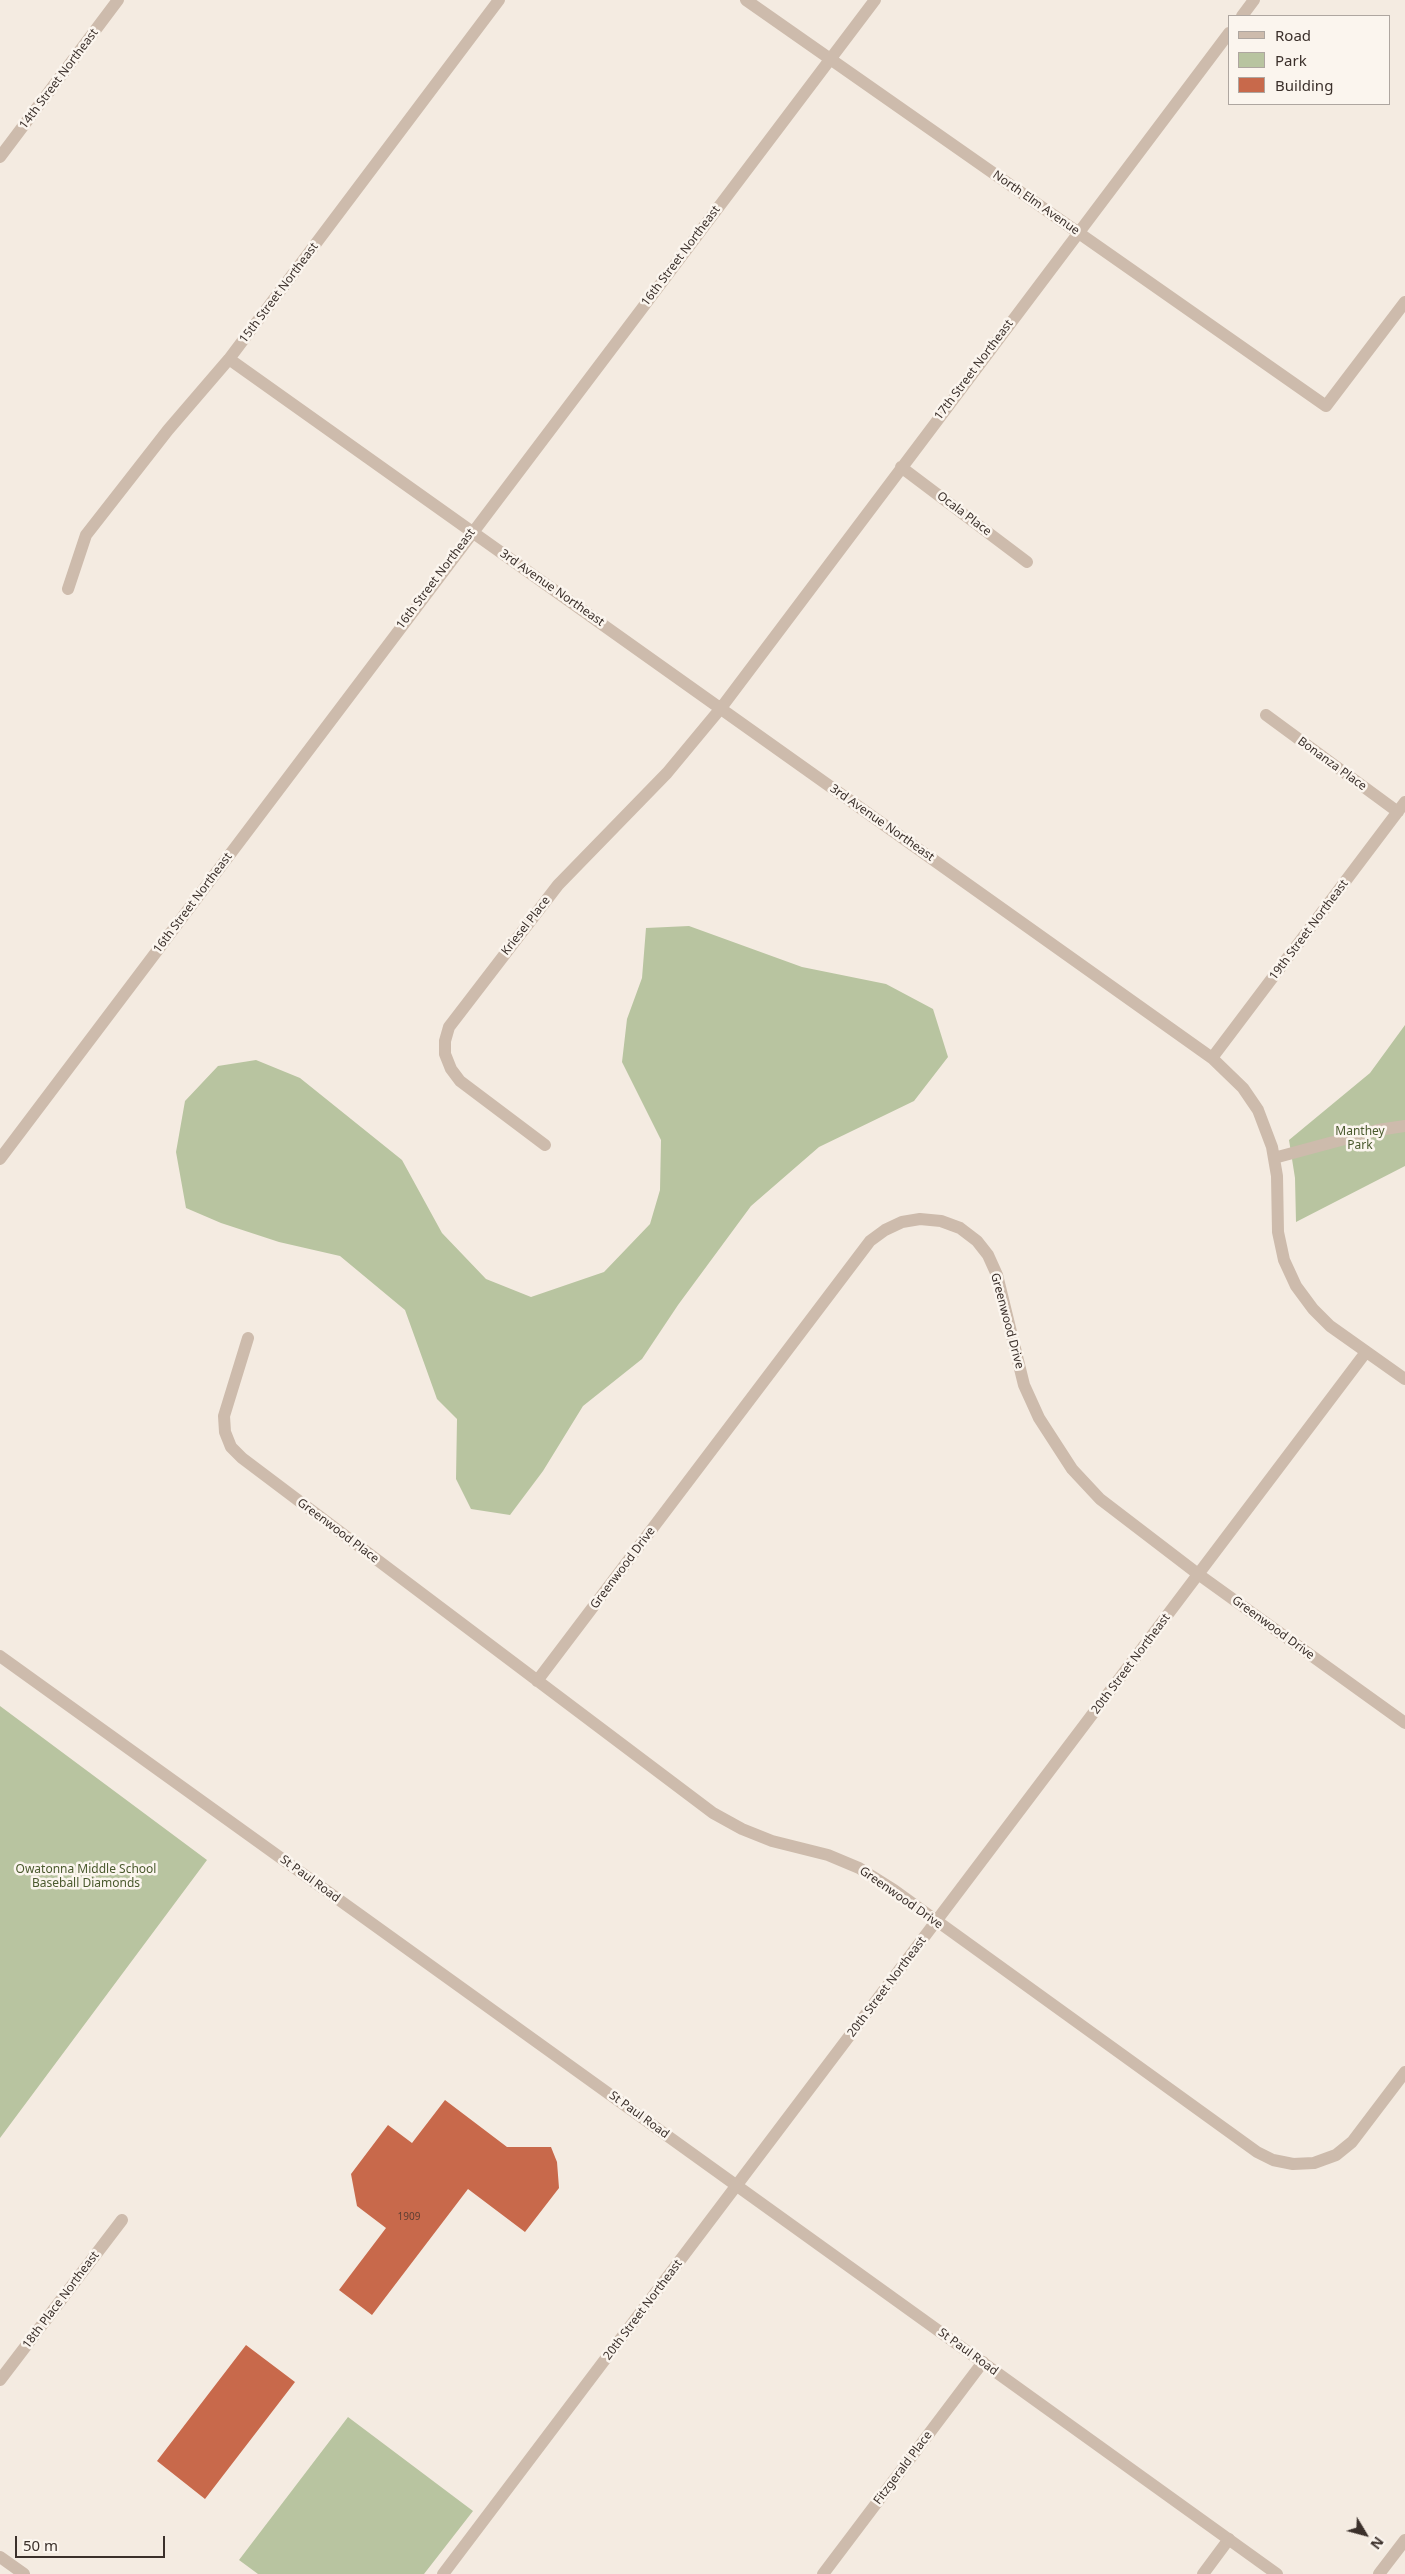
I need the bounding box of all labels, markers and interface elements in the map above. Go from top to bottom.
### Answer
legend [1228,15,1390,105]
text: Road [1275,25,1311,45]
street label: 14th Street Northeast [17,26,101,132]
text: Park [1275,50,1307,70]
text: Building [1275,75,1333,95]
street label: North Elm Avenue [990,168,1082,238]
street label: 16th Street Northeast [639,203,723,309]
street label: 15th Street Northeast [237,240,321,346]
street label: 17th Street Northeast [932,317,1016,423]
street label: Ocala Place [934,489,994,539]
street label: 16th Street Northeast [394,526,478,632]
street label: 3rd Avenue Northeast [497,547,607,629]
street label: Bonanza Place [1295,734,1369,794]
street label: 3rd Avenue Northeast [827,782,937,864]
street label: 16th Street Northeast [151,850,235,956]
street label: 19th Street Northeast [1267,877,1351,983]
street label: Kriesel Place [499,894,553,958]
park label: Manthey Park [1335,1125,1385,1153]
street label: Greenwood Drive [987,1272,1027,1370]
street label: Greenwood Place [294,1496,382,1566]
street label: Greenwood Drive [588,1524,658,1612]
street label: Greenwood Drive [1229,1593,1317,1663]
street label: 20th Street Northeast [1089,1611,1173,1717]
street label: St Paul Road [277,1852,343,1906]
park label: Owatonna Middle School Baseball Diamonds [16,1863,156,1891]
street label: Greenwood Drive [857,1864,945,1932]
street label: 20th Street Northeast [845,1934,929,2040]
street label: St Paul Road [606,2088,672,2142]
house number: 1909 [398,2211,420,2223]
street label: 18th Place Northeast [20,2249,102,2351]
street label: 20th Street Northeast [601,2257,685,2363]
street label: St Paul Road [935,2325,1001,2379]
street label: Fitzgerald Place [871,2428,935,2508]
north arrow [1340,2509,1390,2559]
scale bar [18,2526,168,2558]
text: N [1366,2533,1388,2554]
text: 50 m [23,2535,58,2555]

